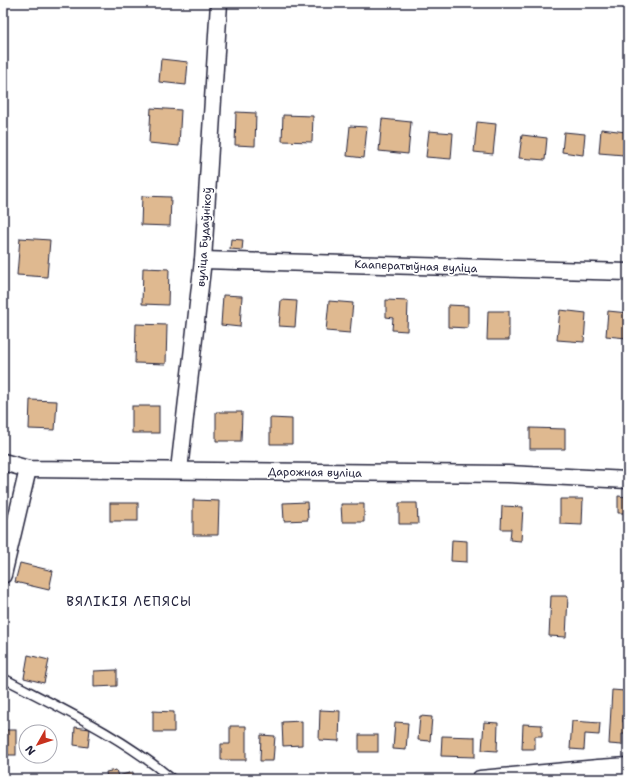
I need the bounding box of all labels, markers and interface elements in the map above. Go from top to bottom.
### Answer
street label: вуліца Будаўнікоў [194,187,215,287]
street label: Кааператыўная вуліца [354,257,478,276]
street label: Дарожная вуліца [268,464,362,481]
district label: ВЯЛІКІЯ ЛЕПЯСЫ [66,593,192,610]
north arrow [18,724,58,764]
text: N [22,742,39,758]

